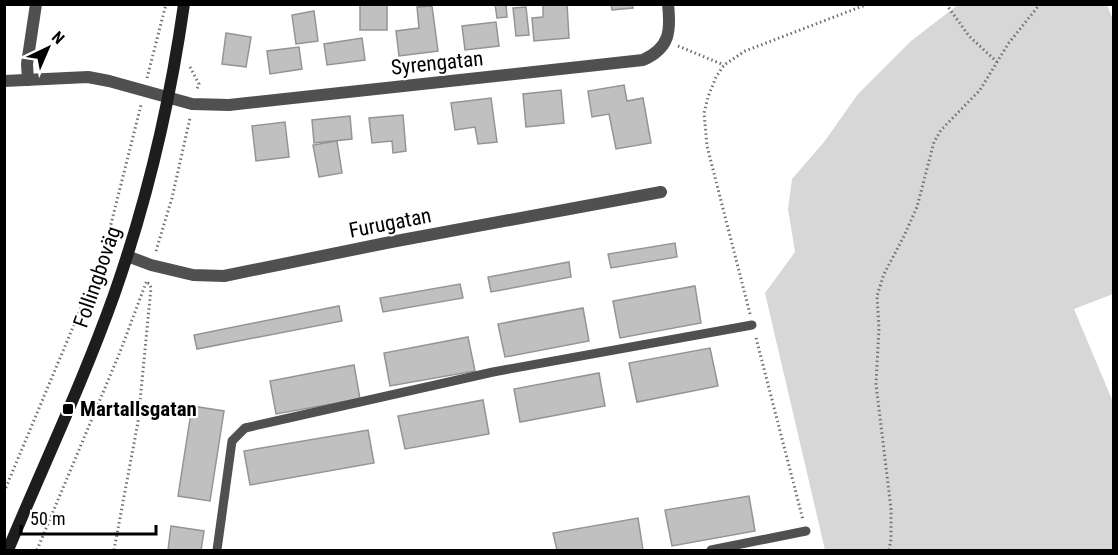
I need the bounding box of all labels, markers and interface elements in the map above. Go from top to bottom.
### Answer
north arrow [18,18,78,78]
text: N [48,27,68,48]
street label: Syrengatan [390,46,484,80]
street label: Furugatan [347,203,433,243]
street label: Follingboväg [68,223,126,331]
place label: Martallsgatan [80,397,197,421]
marker: Martallsgatan [61,402,75,416]
scale bar [21,498,156,536]
text: 50 m [30,508,65,529]

